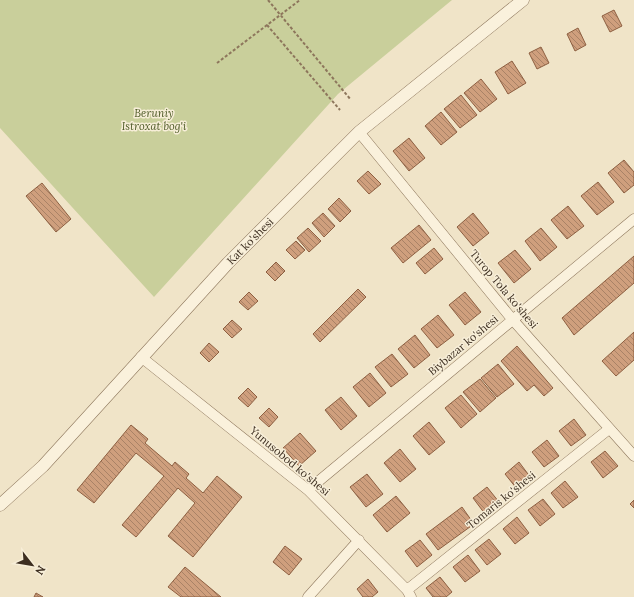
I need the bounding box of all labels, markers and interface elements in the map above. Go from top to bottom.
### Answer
park label: Beruniy Istroxat bog'i [122,106,187,133]
street label: Kat ko'shesi [224,215,276,267]
street label: Turop Tola ko'shesi [467,247,541,331]
street label: Biybazar ko'shesi [425,312,501,378]
street label: Yunusobod ko'shesi [246,423,333,499]
street label: Tomaris ko'shesi [464,468,538,532]
north arrow [12,545,52,585]
text: N [32,563,49,578]

